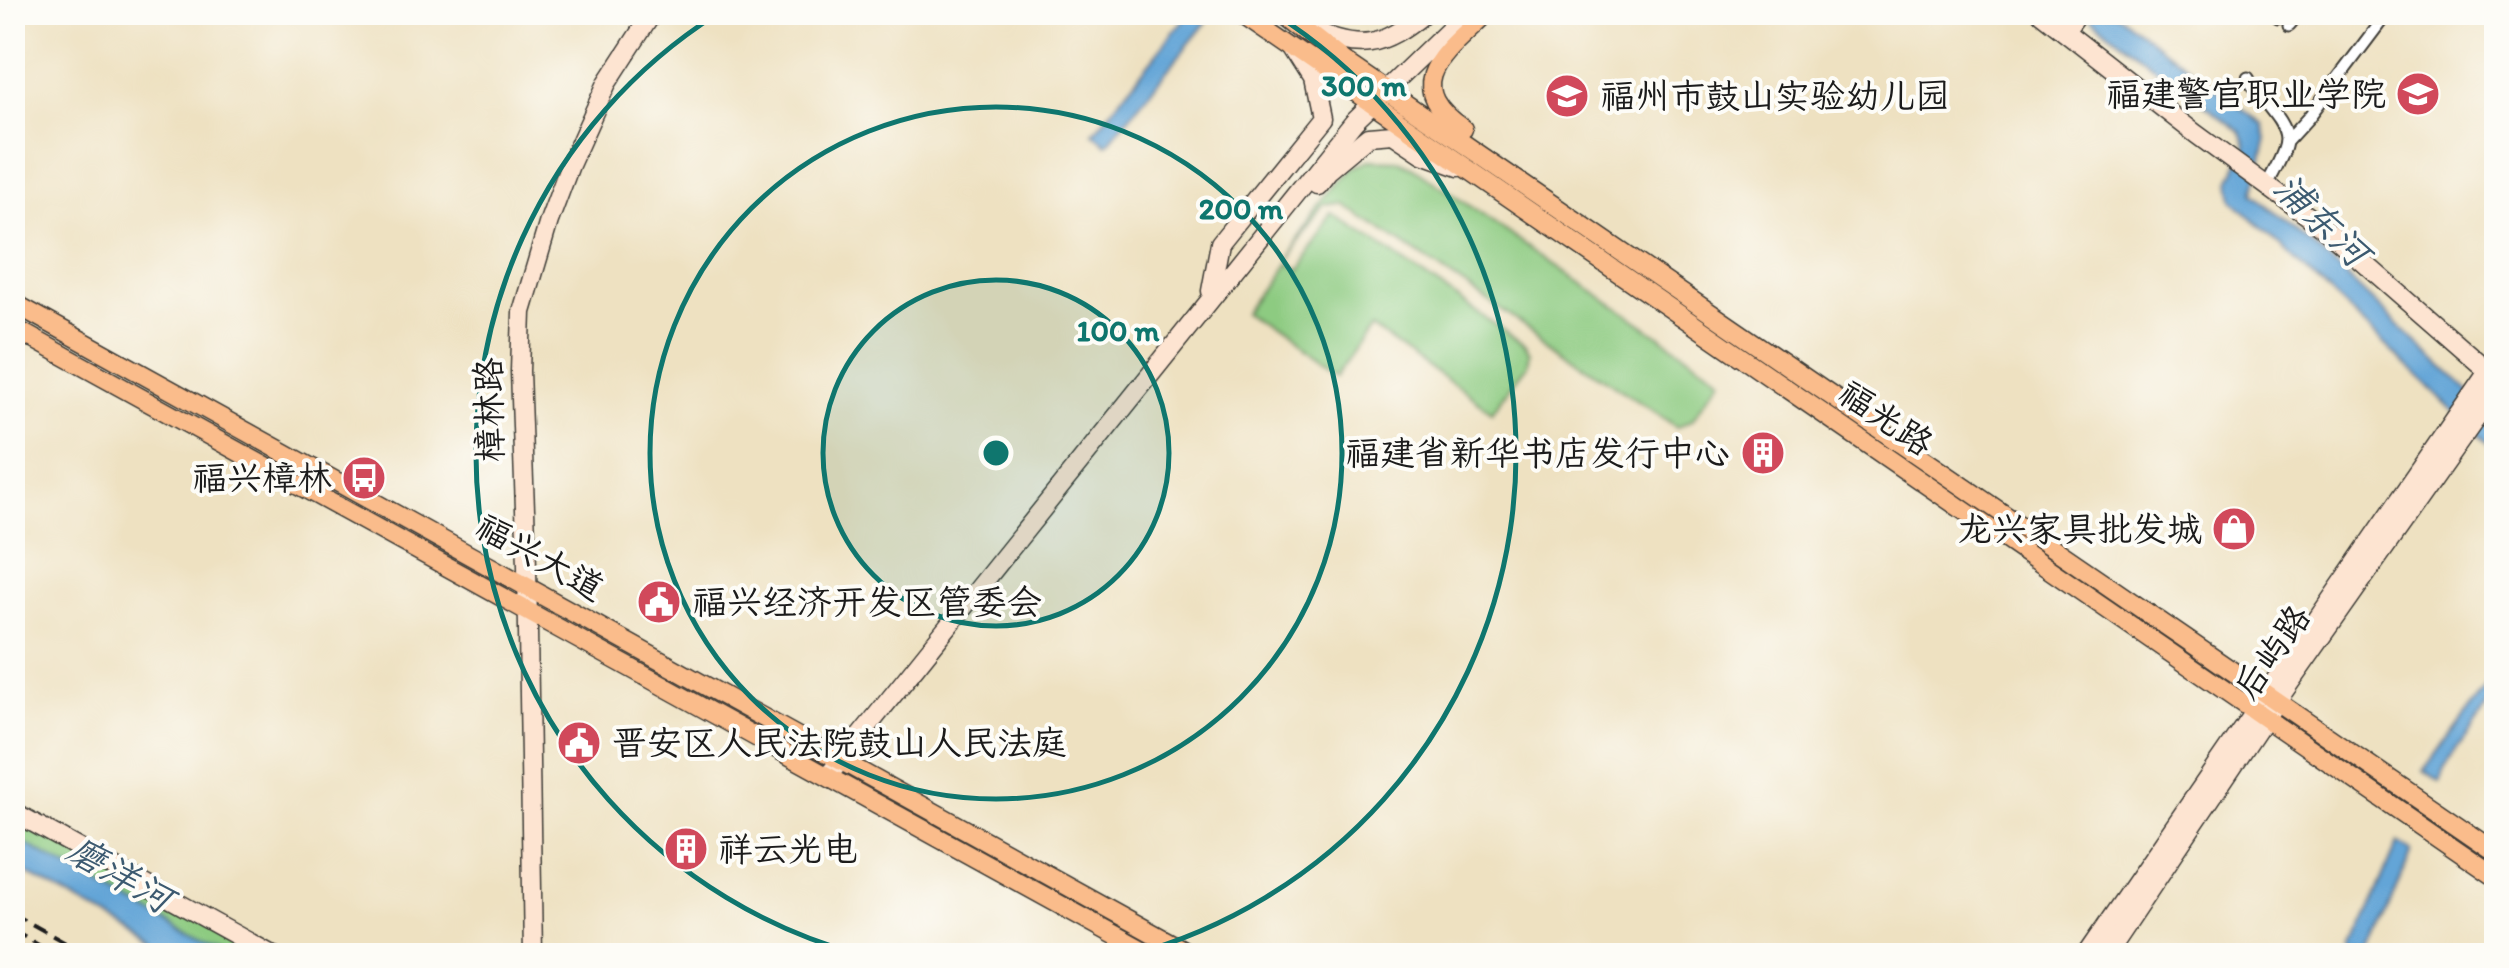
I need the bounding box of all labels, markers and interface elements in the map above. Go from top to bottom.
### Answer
text: 300 m [1321,67,1407,104]
school or university icon: 福建警官职业学院 [2395,71,2441,117]
school or university icon: 福州市鼓山实验幼儿园 [1544,73,1590,119]
place label: 福建警官职业学院 [2106,73,2386,115]
place label: 福州市鼓山实验幼儿园 [1600,75,1950,117]
water label: 浦东河 [2265,164,2383,280]
text: 200 m [1199,190,1284,227]
text: 100 m [1077,312,1160,349]
street label: 樟林路 [467,357,511,463]
street label: 福光路 [1831,371,1941,465]
building icon: 福建省新华书店发行中心 [1740,430,1786,476]
place label: 福建省新华书店发行中心 [1345,432,1730,474]
centre of rings [978,435,1014,471]
bus stop icon: 福兴樟林 [341,455,387,501]
place label: 福兴樟林 [192,457,332,499]
street label: 福兴大道 [469,505,611,609]
shop icon: 龙兴家具批发城 [2211,506,2257,552]
place label: 龙兴家具批发城 [1957,508,2202,550]
public building icon: 福兴经济开发区管委会 [636,579,682,625]
place label: 福兴经济开发区管委会 [692,581,1042,623]
street label: 后屿路 [2225,597,2319,707]
public building icon: 晋安区人民法院鼓山人民法庭 [556,720,602,766]
place label: 晋安区人民法院鼓山人民法庭 [612,722,1067,764]
water label: 磨洋河 [59,826,186,925]
building icon: 祥云光电 [663,826,709,872]
place label: 祥云光电 [718,828,858,870]

